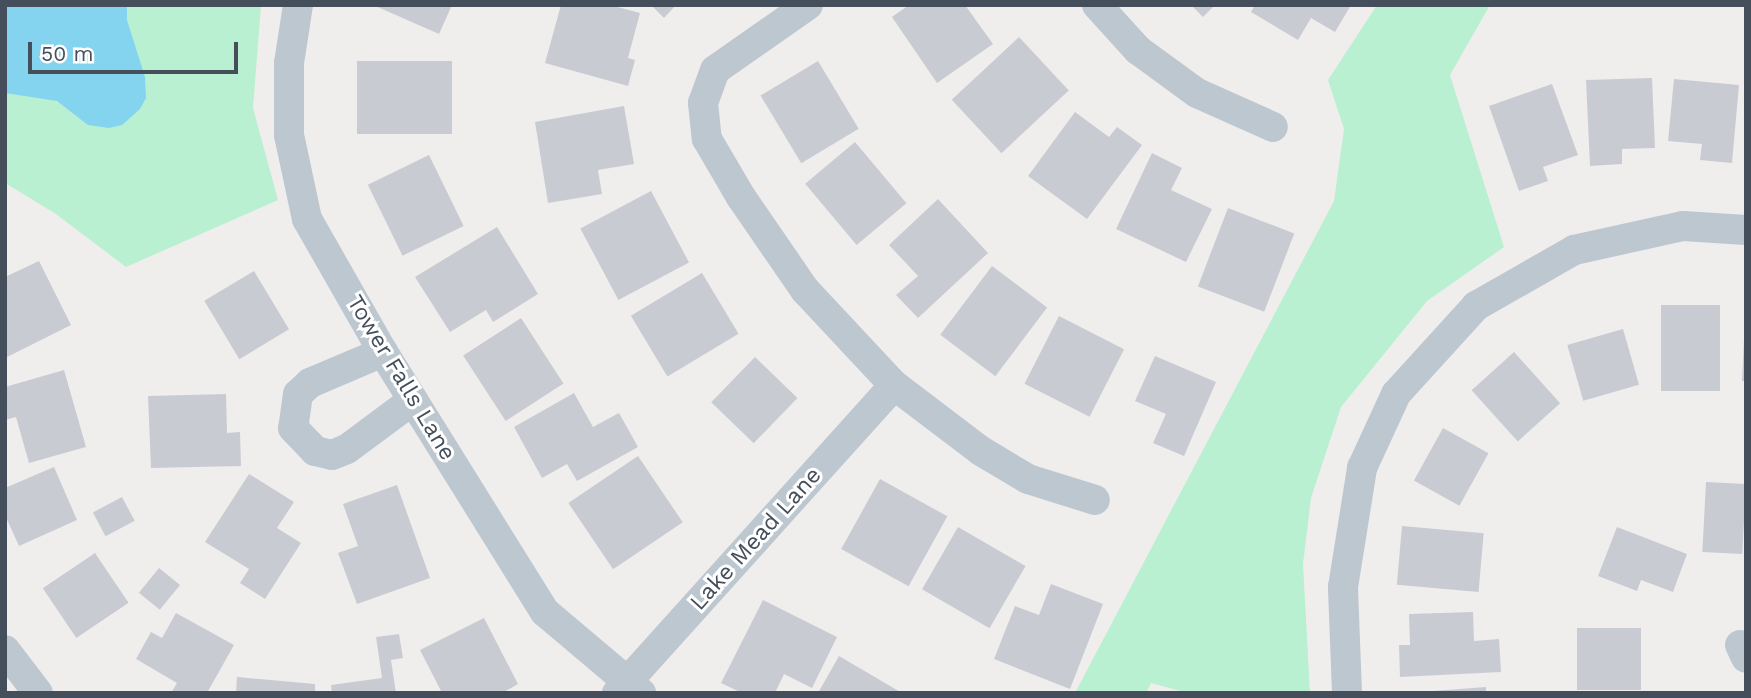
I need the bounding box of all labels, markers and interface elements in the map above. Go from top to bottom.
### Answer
scale bar [32,28,242,72]
text: 50 m [41,41,93,66]
street label: Tower Falls Lane [341,290,461,466]
street label: Lake Mead Lane [685,462,827,616]

